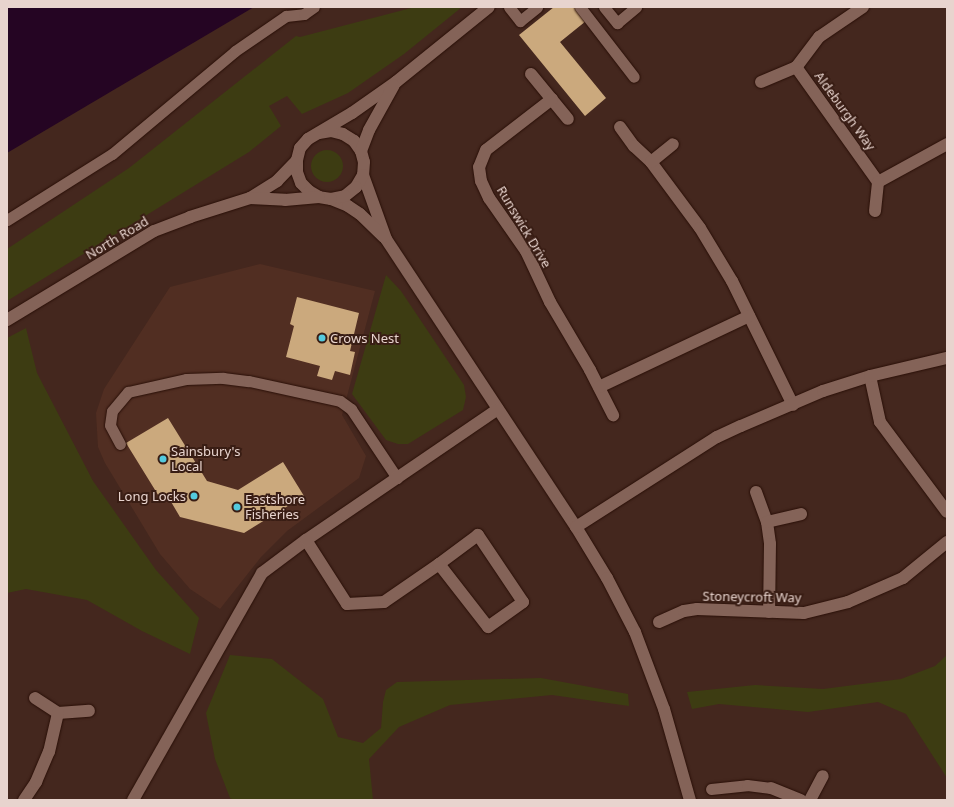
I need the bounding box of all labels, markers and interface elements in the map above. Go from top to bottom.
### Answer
street label: Aldeburgh Way [811,69,879,153]
street label: Runswick Drive [493,183,555,271]
street label: North Road [83,213,151,263]
place label: Crows Nest [330,330,399,346]
marker: Crows Nest [317,333,327,343]
place label: Sainsbury's Local [171,444,240,475]
marker: Sainsbury's Local [158,454,168,464]
place label: Long Locks [118,488,186,504]
marker: Long Locks [189,491,199,501]
place label: Eastshore Fisheries [245,492,305,523]
marker: Eastshore Fisheries [232,502,242,512]
street label: Stoneycroft Way [702,588,802,606]

